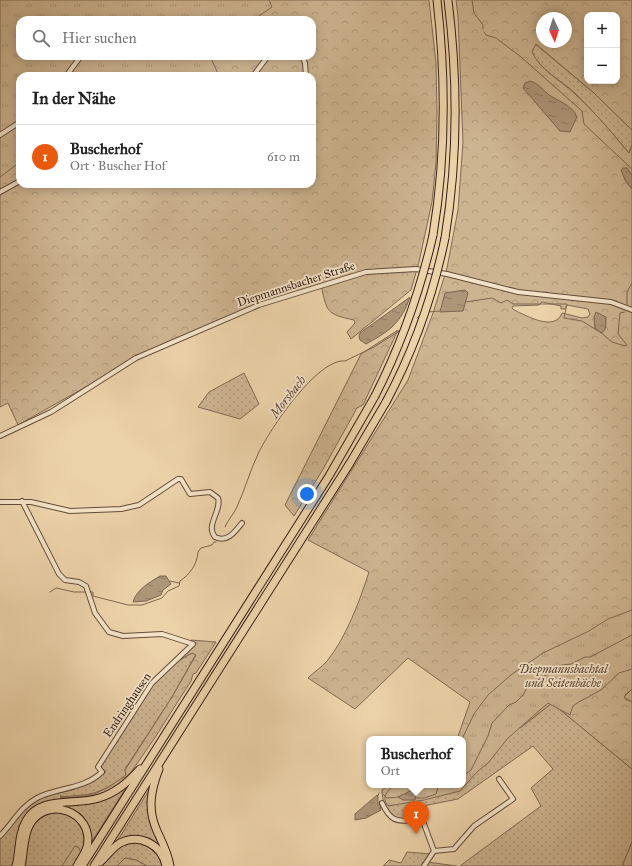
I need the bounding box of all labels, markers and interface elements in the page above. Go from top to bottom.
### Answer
north arrow [536,12,572,48]
map controls [584,12,620,84]
button: + [584,12,620,48]
search box [16,16,316,60]
icon: search [30,27,52,49]
text: Hier suchen [62,29,137,47]
button: − [584,48,620,84]
text: In der Nähe [32,88,116,109]
text: Buscherhof [70,140,141,158]
text: 1 [42,149,48,165]
text: 610 m [267,149,300,165]
text: Ort · Buscher Hof [70,158,166,174]
street label: Diepmannsbacher Straße [235,258,357,310]
water label: Morsbach [265,372,310,423]
your location [297,484,317,504]
park label: Diepmannsbachtal und Seitenbäche [519,662,609,690]
street label: Endringhausen [100,670,155,741]
popup [366,736,466,788]
text: Buscherhof [381,745,451,763]
text: Ort [381,763,400,779]
pin: 1 [403,801,429,834]

